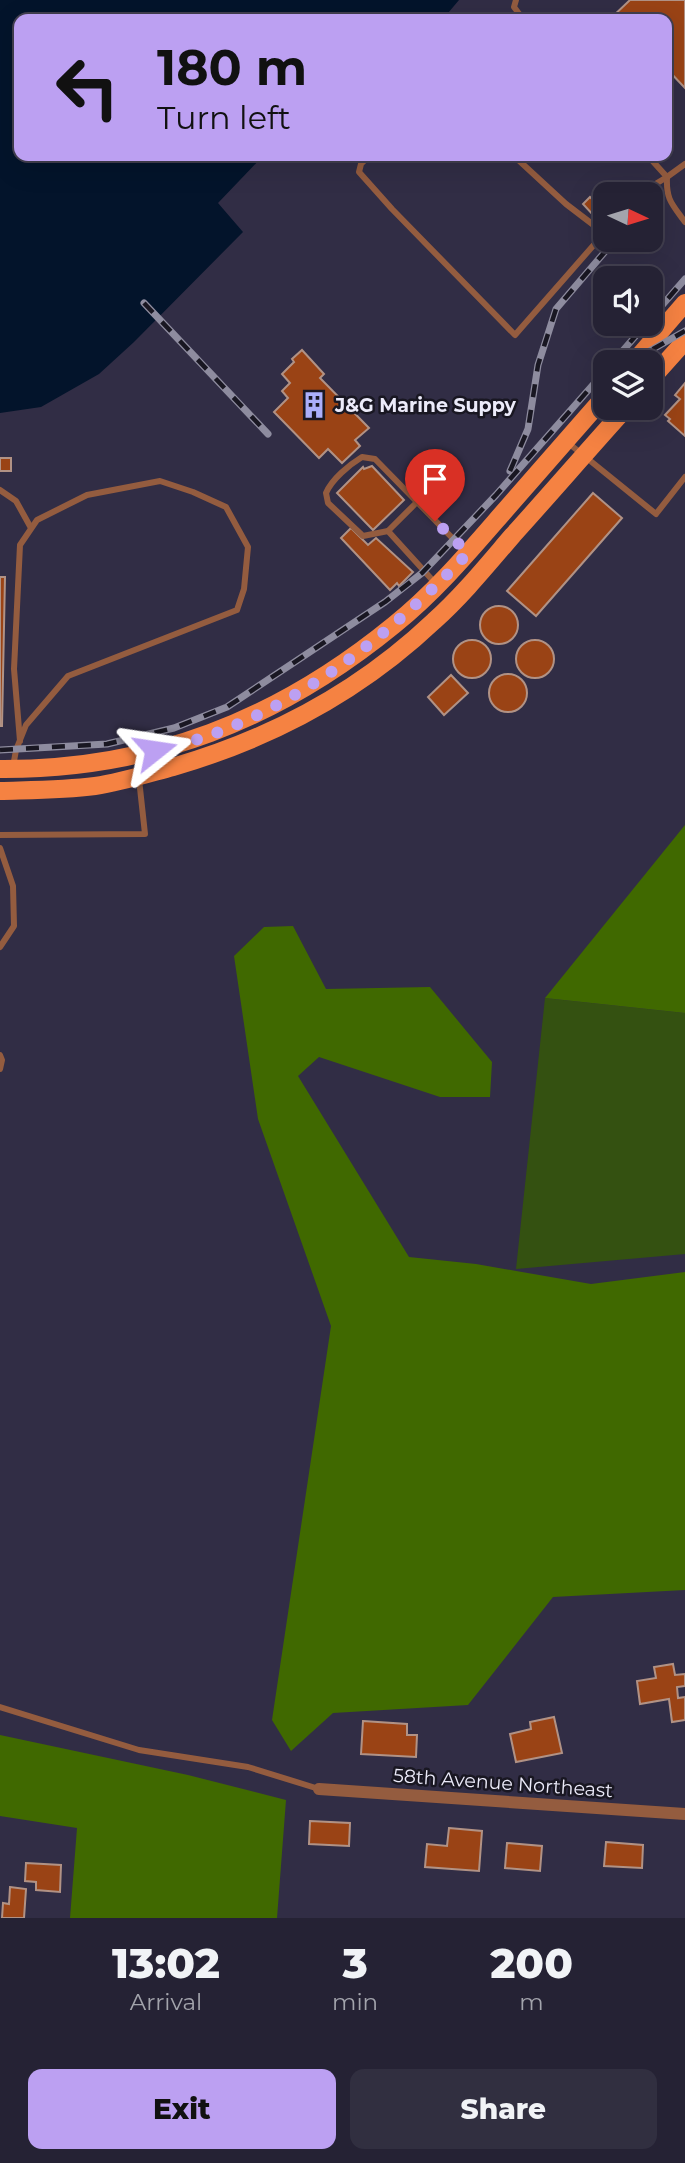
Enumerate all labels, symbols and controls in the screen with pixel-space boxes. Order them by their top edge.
text: 180 m [157,38,307,97]
icon: left [42,42,133,133]
text: Turn left [157,98,291,137]
north arrow [593,182,663,252]
map controls [593,182,663,420]
button: sound [593,266,663,336]
button: layers [593,350,663,420]
building icon: J&G Marine Suppy [299,390,329,420]
place label: J&G Marine Suppy [334,394,517,417]
pin [405,449,465,521]
icon: arrive [416,460,454,498]
position arrow [118,713,192,787]
street label: 58th Avenue Northeast [392,1764,614,1802]
text: 13:02 [112,1937,220,1989]
text: 3 [342,1937,368,1989]
text: 200 [490,1937,573,1989]
text: Arrival [130,1988,202,2016]
text: min [332,1988,378,2016]
text: m [519,1988,544,2016]
button: Exit [28,2069,336,2149]
button: Share [350,2069,657,2149]

